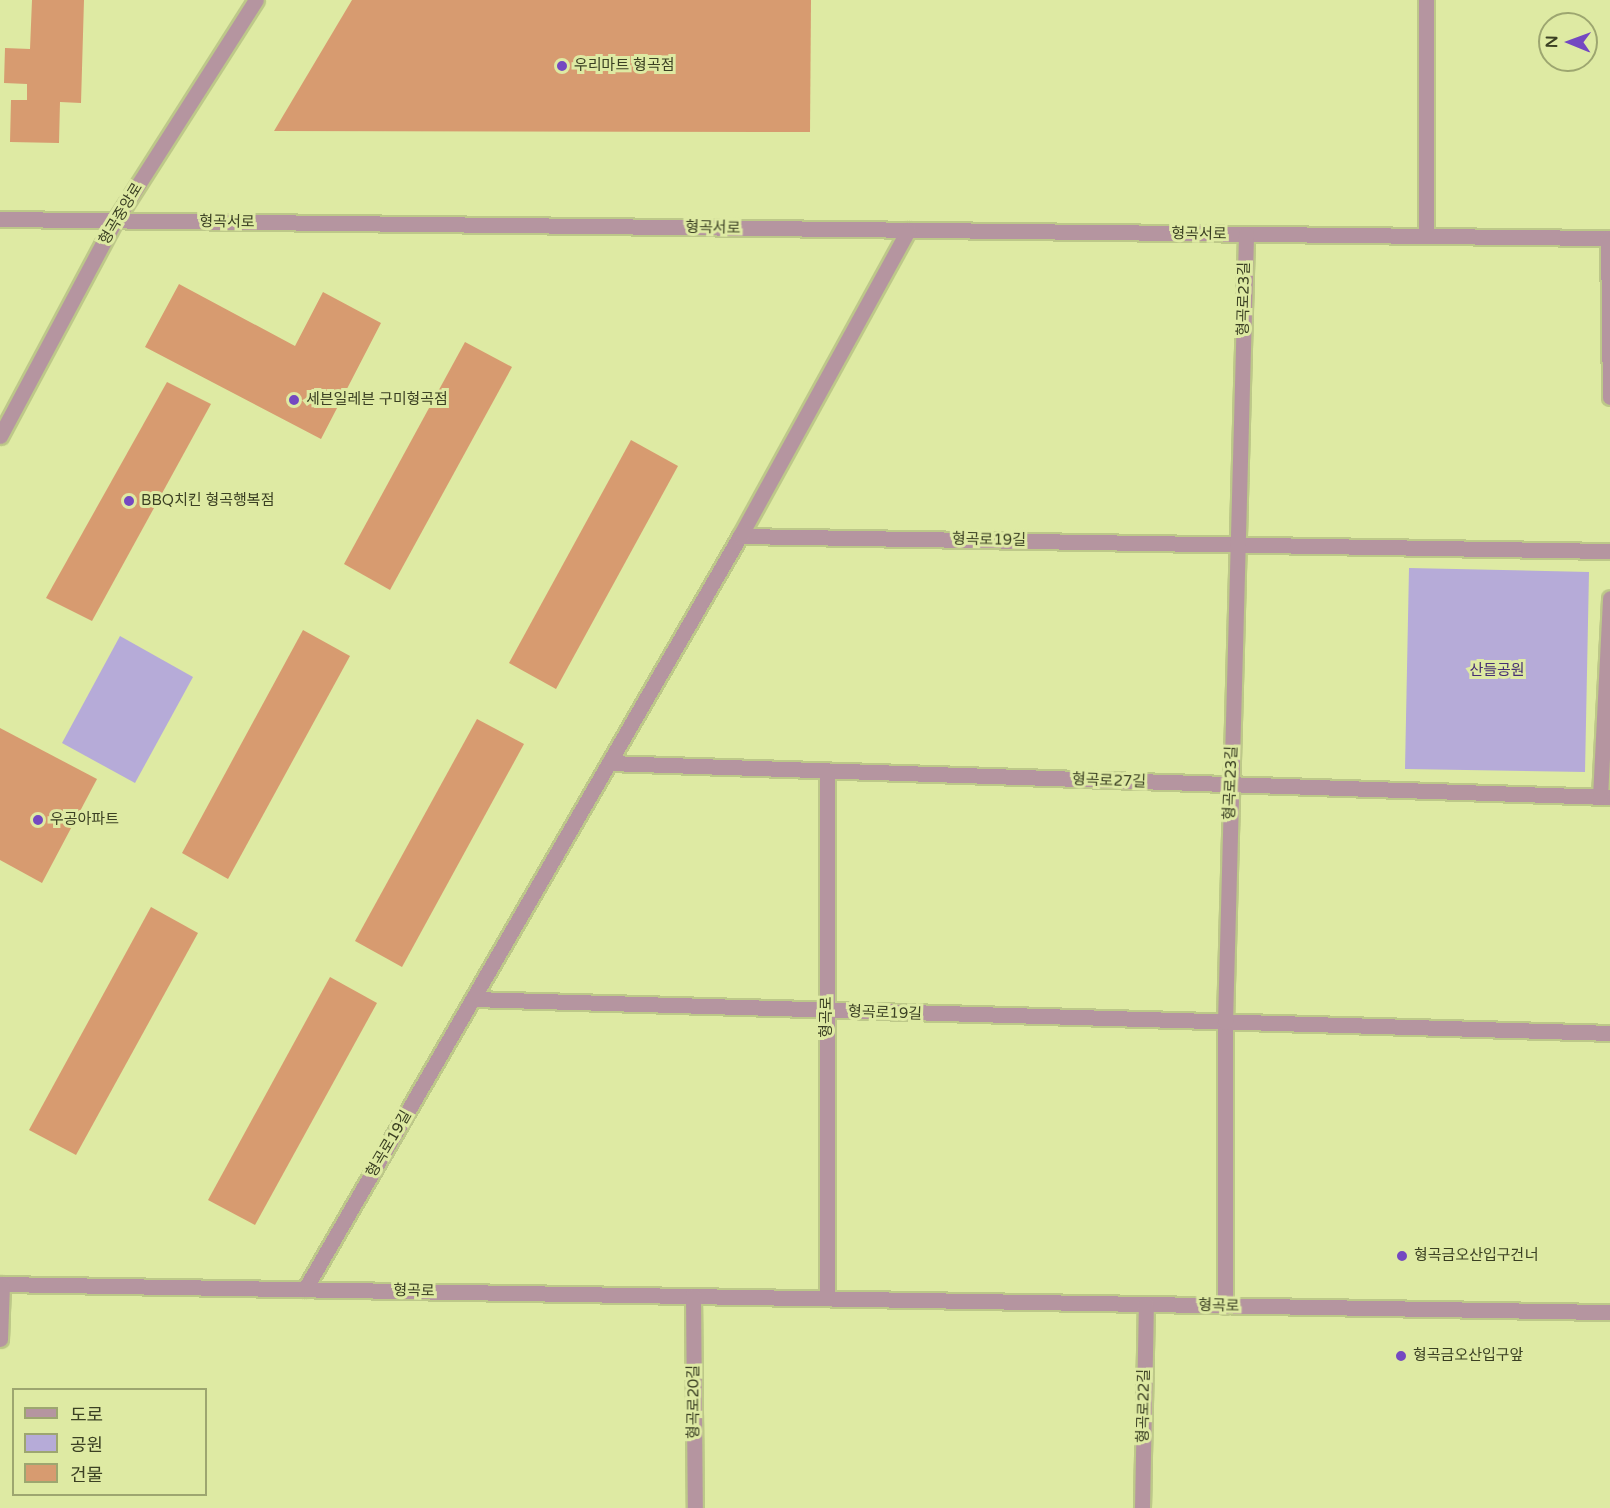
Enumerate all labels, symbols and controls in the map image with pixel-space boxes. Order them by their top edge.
north arrow [1538,12,1598,72]
text: N [1542,35,1562,48]
place label: 우리마트 형곡점 [574,57,674,75]
marker: 우리마트 형곡점 [555,59,569,73]
street label: 형곡중앙로 [96,180,146,248]
street label: 형곡서로 [199,213,255,231]
street label: 형곡서로 [685,219,741,237]
street label: 형곡서로 [1171,225,1227,243]
street label: 형곡로23길 [1234,262,1254,336]
place label: 세븐일레븐 구미형곡점 [306,391,448,409]
marker: 세븐일레븐 구미형곡점 [287,393,301,407]
place label: BBQ치킨 형곡행복점 [141,492,274,510]
marker: BBQ치킨 형곡행복점 [122,494,136,508]
street label: 형곡로19길 [952,530,1026,550]
park label: 산들공원 [1469,662,1525,680]
street label: 형곡로23길 [1221,746,1241,820]
street label: 형곡로27길 [1072,771,1146,791]
place label: 우공아파트 [50,811,119,829]
marker: 우공아파트 [31,813,45,827]
street label: 형곡로 [818,996,836,1038]
street label: 형곡로19길 [848,1003,922,1023]
street label: 형곡로19길 [363,1107,415,1181]
place label: 형곡금오산입구건너 [1414,1247,1538,1265]
marker: 형곡금오산입구건너 [1395,1249,1409,1263]
street label: 형곡로 [393,1282,435,1300]
street label: 형곡로 [1198,1297,1240,1315]
place label: 형곡금오산입구앞 [1413,1347,1523,1365]
marker: 형곡금오산입구앞 [1394,1349,1408,1363]
street label: 형곡로20길 [685,1365,703,1439]
street label: 형곡로22길 [1134,1369,1154,1443]
legend [12,1388,207,1496]
text: 도로 [70,1404,103,1426]
text: 공원 [70,1434,103,1456]
text: 건물 [70,1464,103,1486]

